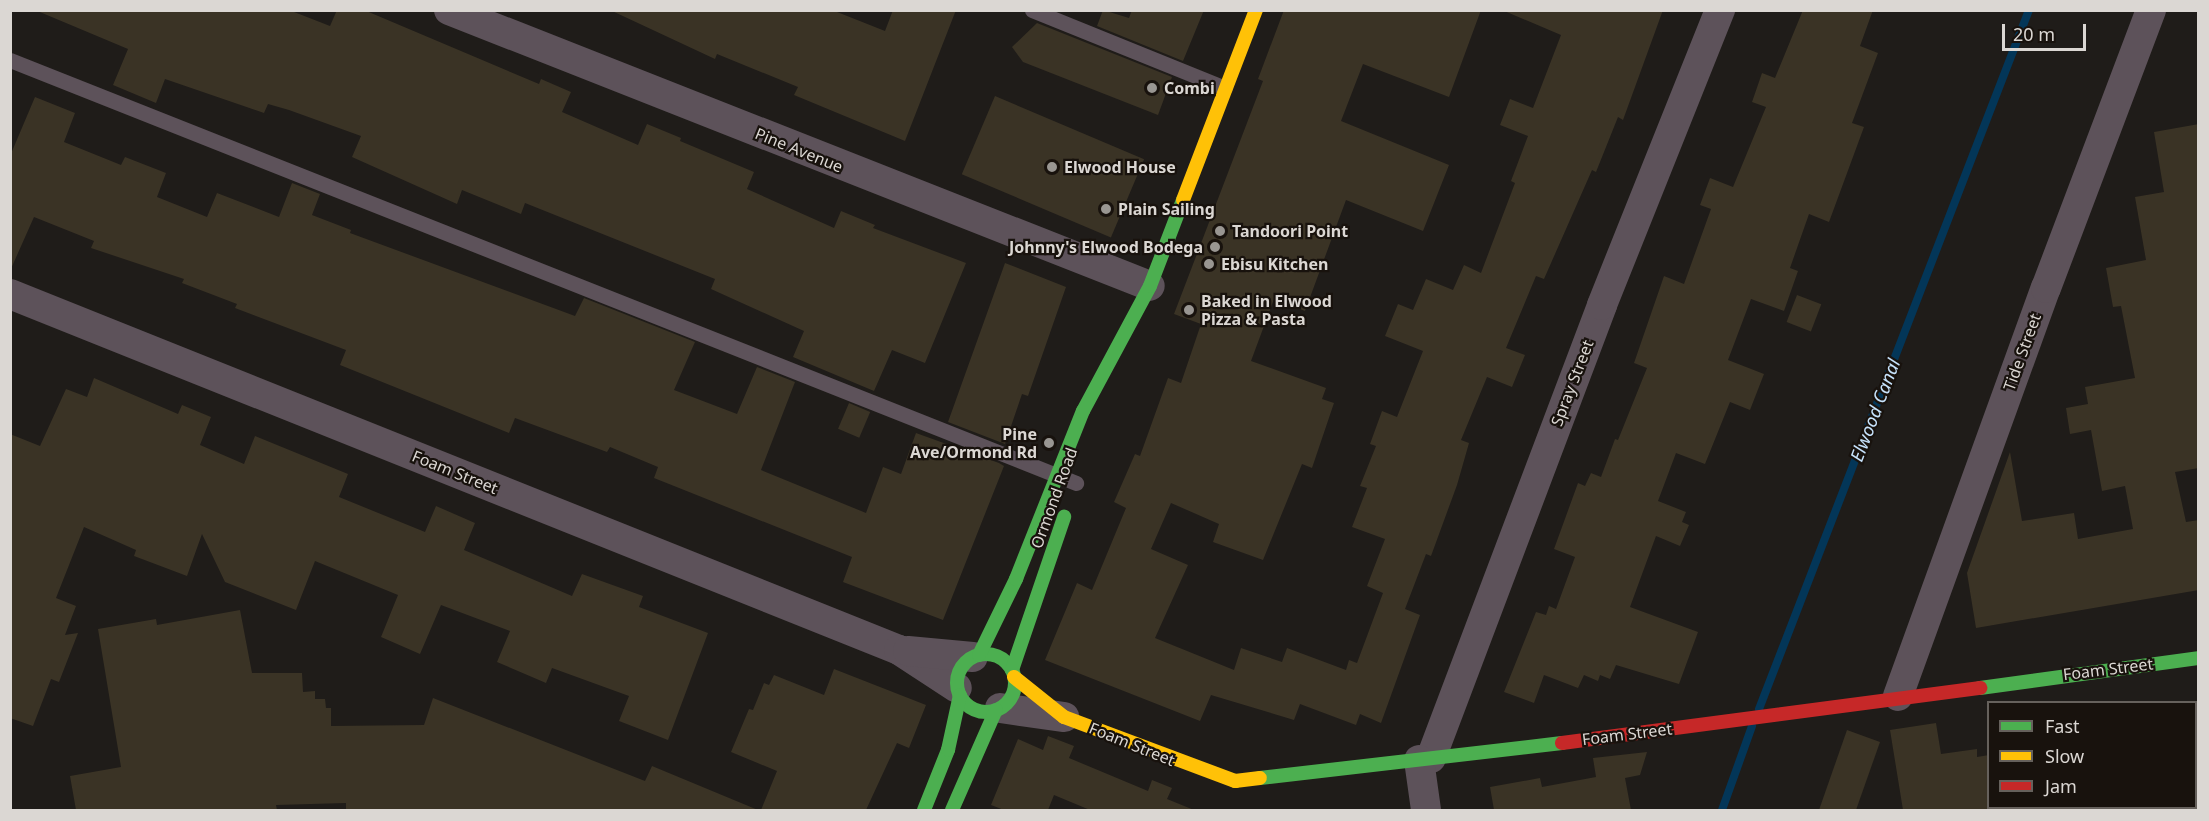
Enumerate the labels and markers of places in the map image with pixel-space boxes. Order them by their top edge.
place label: Combi [1164,78,1215,98]
marker: Combi [1145,81,1159,95]
place label: Elwood House [1064,157,1176,177]
marker: Elwood House [1045,160,1059,174]
place label: Plain Sailing [1118,199,1215,219]
marker: Plain Sailing [1099,202,1113,216]
place label: Tandoori Point [1232,221,1348,241]
marker: Tandoori Point [1213,224,1227,238]
place label: Johnny's Elwood Bodega [1009,237,1203,257]
marker: Johnny's Elwood Bodega [1208,240,1222,254]
place label: Ebisu Kitchen [1221,254,1328,274]
marker: Ebisu Kitchen [1202,257,1216,271]
place label: Baked in Elwood Pizza & Pasta [1201,291,1332,329]
marker: Baked in Elwood Pizza & Pasta [1182,303,1196,317]
place label: Pine Ave/Ormond Rd [910,424,1037,462]
marker: Pine Ave/Ormond Rd [1042,436,1056,450]

